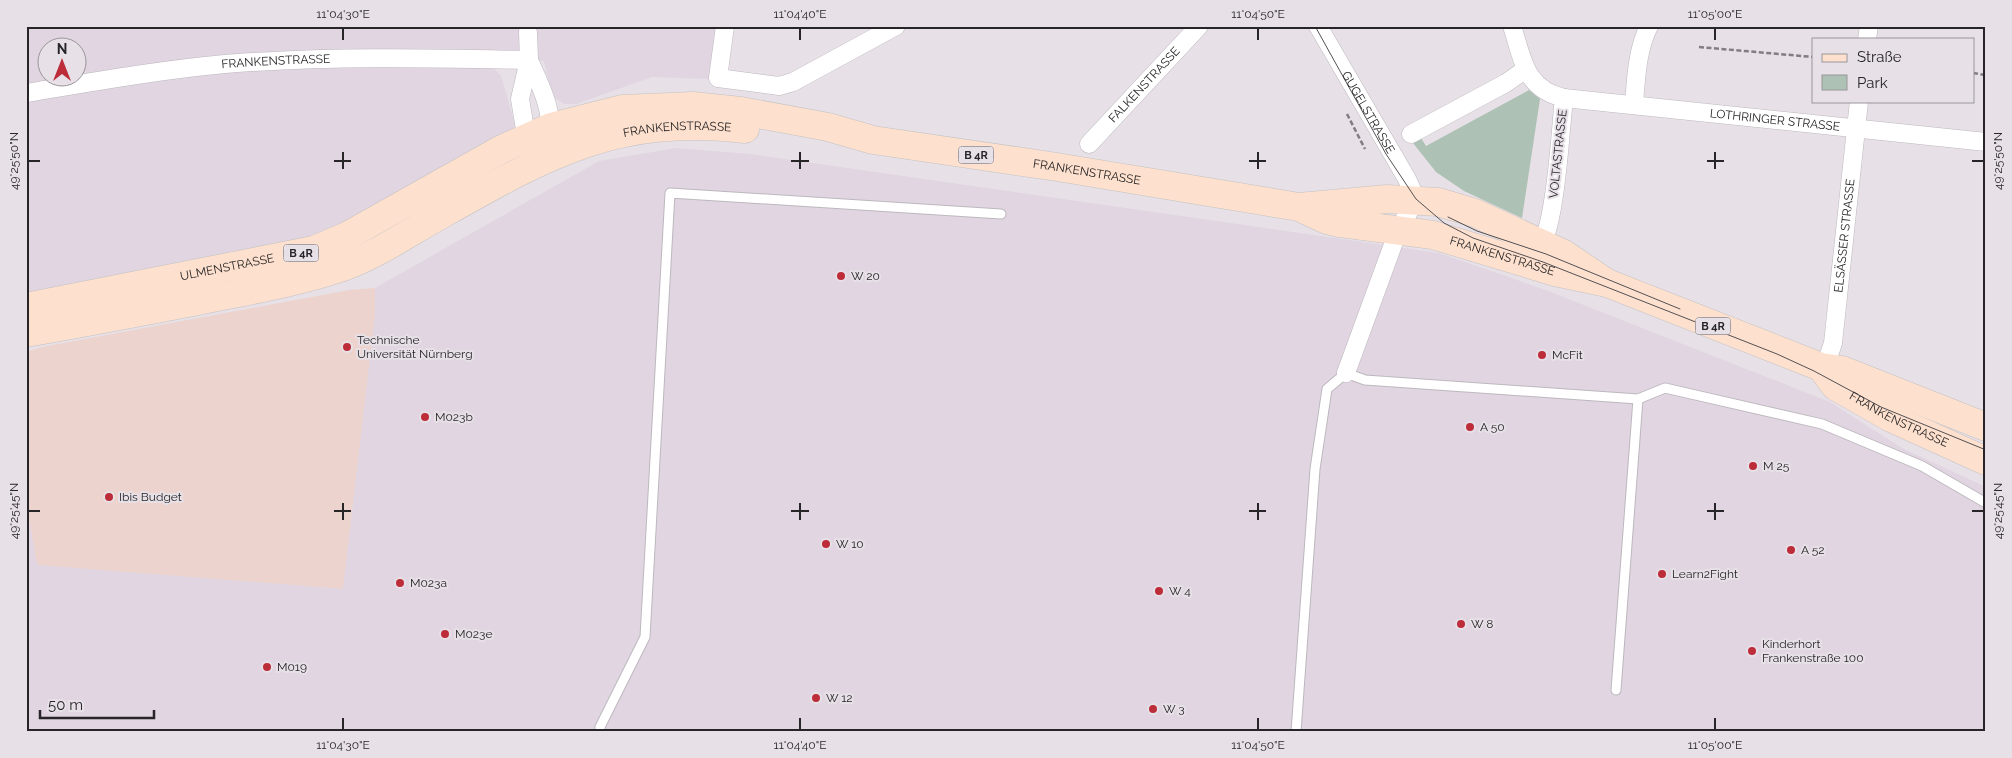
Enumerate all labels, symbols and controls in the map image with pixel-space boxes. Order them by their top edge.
text: 11°04'30"E [316,7,370,21]
text: 11°04'40"E [774,7,826,21]
text: 11°04'50"E [1231,7,1285,21]
text: 11°05'00"E [1688,7,1742,21]
north arrow [38,38,88,88]
legend [1812,38,1974,102]
text: N [57,41,67,57]
street label: FALKENSTRASSE [1106,44,1183,125]
text: Straße [1857,48,1902,66]
street label: FRANKENSTRASSE [221,52,330,71]
street label: GUGELSTRASSE [1339,69,1398,156]
text: Park [1857,74,1888,92]
street label: LOTHRINGER STRASSE [1709,106,1841,134]
street label: VOLTASTRASSE [1546,109,1570,199]
street label: FRANKENSTRASSE [622,119,732,140]
text: 49°25'50"N [7,132,21,190]
text: 49°25'50"N [1991,132,2005,190]
road number: B 4R [958,146,994,164]
street label: FRANKENSTRASSE [1032,157,1142,188]
street label: ELSÄSSER STRASSE [1831,178,1858,293]
street label: FRANKENSTRASSE [1448,234,1557,279]
road number: B 4R [284,244,318,262]
street label: ULMENSTRASSE [179,251,275,283]
place label: W 20 [851,269,880,283]
marker: W 20 [835,270,847,282]
road number: B 4R [1696,318,1730,334]
place label: Technische Universität Nürnberg [357,333,473,361]
marker: Technische Universität Nürnberg [341,341,353,353]
place label: McFit [1552,348,1583,362]
marker: McFit [1536,349,1548,361]
street label: FRANKENSTRASSE [1847,389,1951,450]
place label: M023b [435,410,473,424]
marker: M023b [419,411,431,423]
place label: A 50 [1480,420,1505,434]
marker: A 50 [1464,421,1476,433]
place label: M 25 [1763,459,1790,473]
marker: M 25 [1747,460,1759,472]
text: 49°25'45"N [7,483,21,539]
text: 49°25'45"N [1991,483,2005,539]
place label: Ibis Budget [119,490,182,504]
marker: Ibis Budget [103,491,115,503]
place label: W 10 [836,537,864,551]
marker: W 10 [820,538,832,550]
place label: A 52 [1801,543,1825,557]
marker: A 52 [1785,544,1797,556]
place label: Learn2Fight [1672,567,1738,581]
marker: Learn2Fight [1656,568,1668,580]
place label: M023a [410,576,447,590]
marker: M023a [394,577,406,589]
place label: W 4 [1169,584,1191,598]
marker: W 4 [1153,585,1165,597]
place label: W 8 [1471,617,1493,631]
marker: W 8 [1455,618,1467,630]
place label: M023e [455,627,493,641]
marker: M023e [439,628,451,640]
place label: Kinderhort Frankenstraße 100 [1762,637,1864,665]
marker: Kinderhort Frankenstraße 100 [1746,645,1758,657]
place label: M019 [277,660,307,674]
marker: M019 [261,661,273,673]
scale bar [40,688,154,720]
place label: W 12 [826,691,853,705]
marker: W 12 [810,692,822,704]
text: 50 m [48,696,83,714]
place label: W 3 [1163,702,1185,716]
marker: W 3 [1147,703,1159,715]
text: 11°04'30"E [316,738,370,752]
text: 11°04'40"E [774,738,826,752]
text: 11°04'50"E [1231,738,1285,752]
text: 11°05'00"E [1688,738,1742,752]

